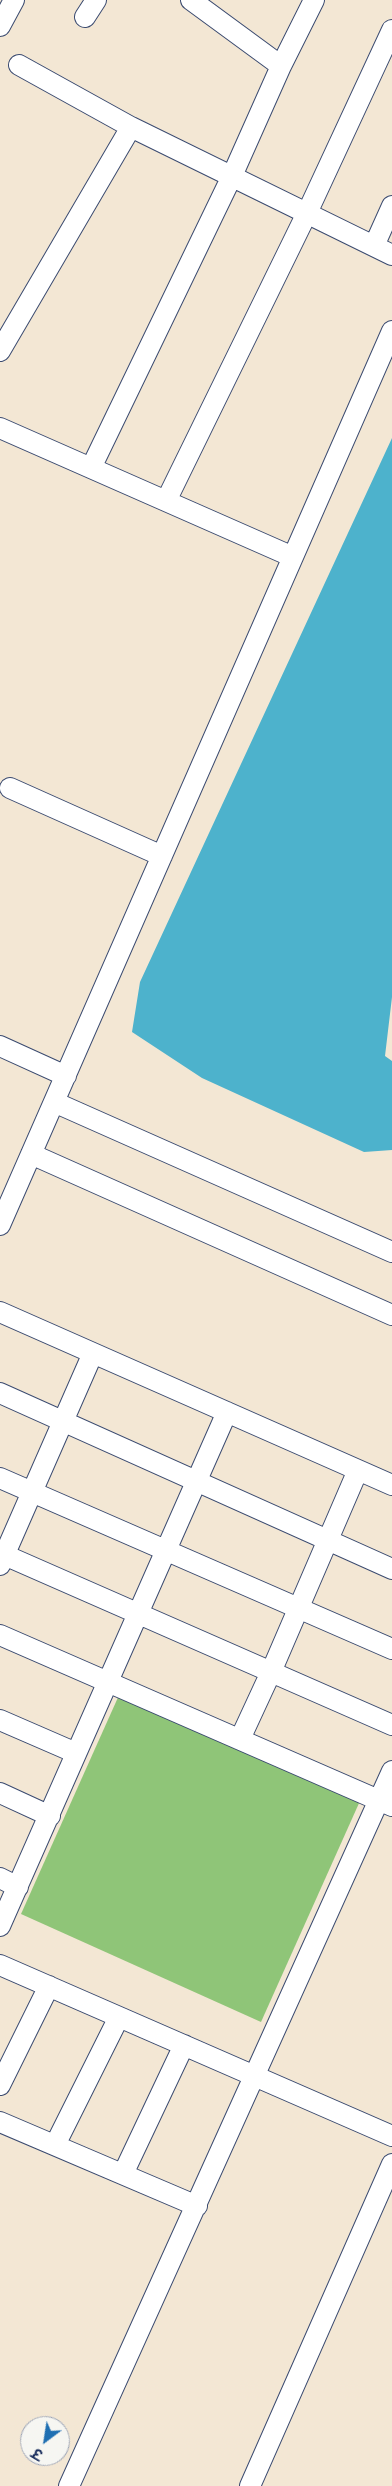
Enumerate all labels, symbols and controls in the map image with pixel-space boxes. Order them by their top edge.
north arrow [20,2416,70,2466]
text: उ [29,2444,46,2463]

